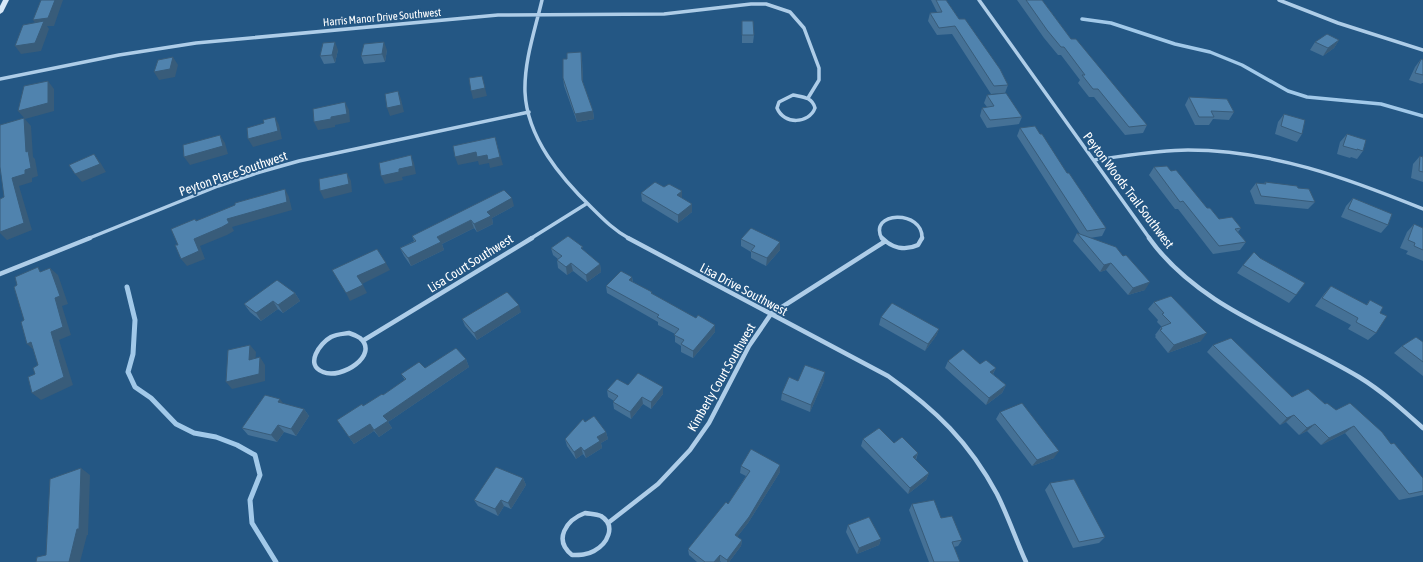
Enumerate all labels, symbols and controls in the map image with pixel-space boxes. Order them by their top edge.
street label: Harris Manor Drive Southwest [322,6,442,28]
street label: Peyton Woods Trail Southwest [1080,129,1177,252]
street label: Peyton Place Southwest [177,148,289,199]
street label: Lisa Court Southwest [425,231,516,296]
street label: Lisa Drive Southwest [697,260,790,319]
street label: Kimberly Court Southwest [684,320,759,434]

